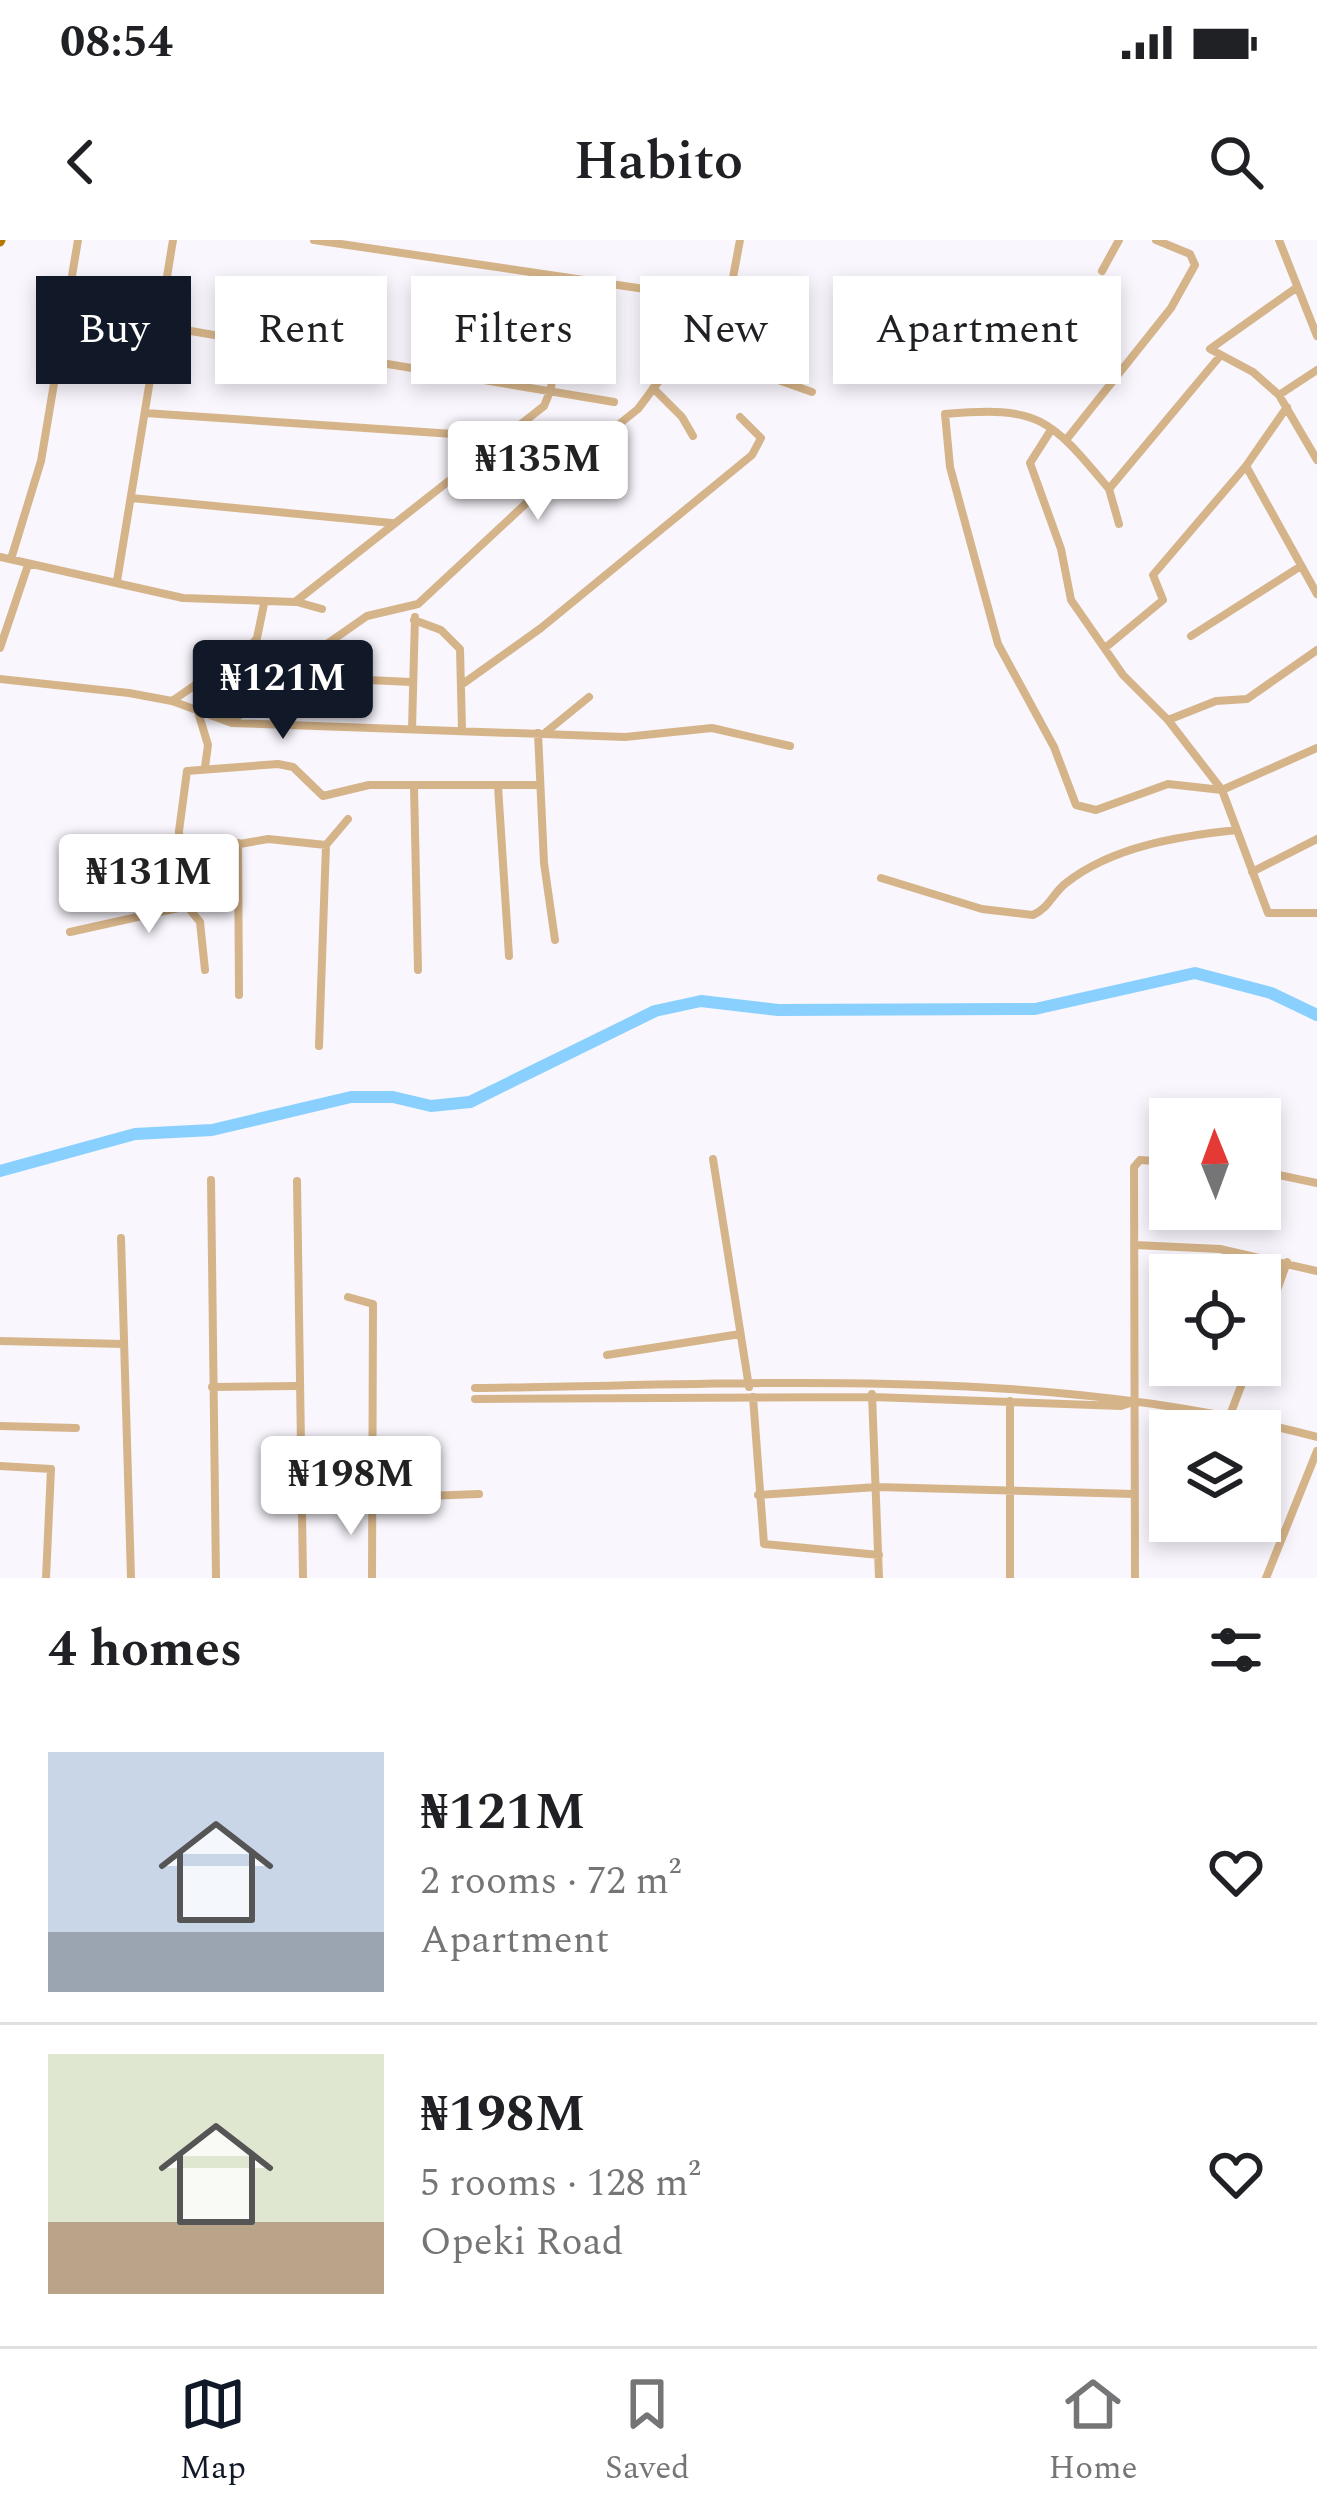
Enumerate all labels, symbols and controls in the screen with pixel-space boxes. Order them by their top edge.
text: 08:54 [60,8,173,77]
text: Habito [574,121,743,203]
icon: back [48,129,114,195]
icon: search [1203,129,1269,195]
chip: Buy [36,276,191,384]
chip: Rent [215,276,387,384]
chip: Filters [411,276,616,384]
chip: New [640,276,809,384]
chip: Apartment [833,276,1121,384]
pin: ₦135M [454,421,622,523]
text: ₦135M [475,430,601,489]
pin: ₦121M [199,640,367,742]
text: ₦121M [220,649,346,708]
pin: ₦131M [65,834,233,936]
text: ₦131M [86,843,212,902]
north arrow [1149,1098,1281,1230]
map controls [1149,1098,1281,1542]
button: locate [1149,1254,1281,1386]
button: layers [1149,1410,1281,1542]
pin: ₦198M [267,1436,435,1538]
text: ₦198M [288,1445,414,1504]
text: 4 homes [48,1611,242,1689]
icon: filters [1203,1617,1269,1683]
text: ₦121M [420,1774,585,1852]
icon: home [144,1800,288,1944]
icon: heart [1203,1839,1269,1905]
text: 2 rooms · 72 m² [420,1852,681,1911]
text: Apartment [420,1911,609,1970]
text: ₦198M [420,2076,585,2154]
icon: home [144,2102,288,2246]
icon: heart [1203,2141,1269,2207]
text: 5 rooms · 128 m² [420,2154,701,2213]
text: Opeki Road [420,2213,624,2272]
tab: Map [180,2371,246,2493]
tab: Saved [605,2371,690,2493]
tab: Home [1049,2371,1138,2493]

